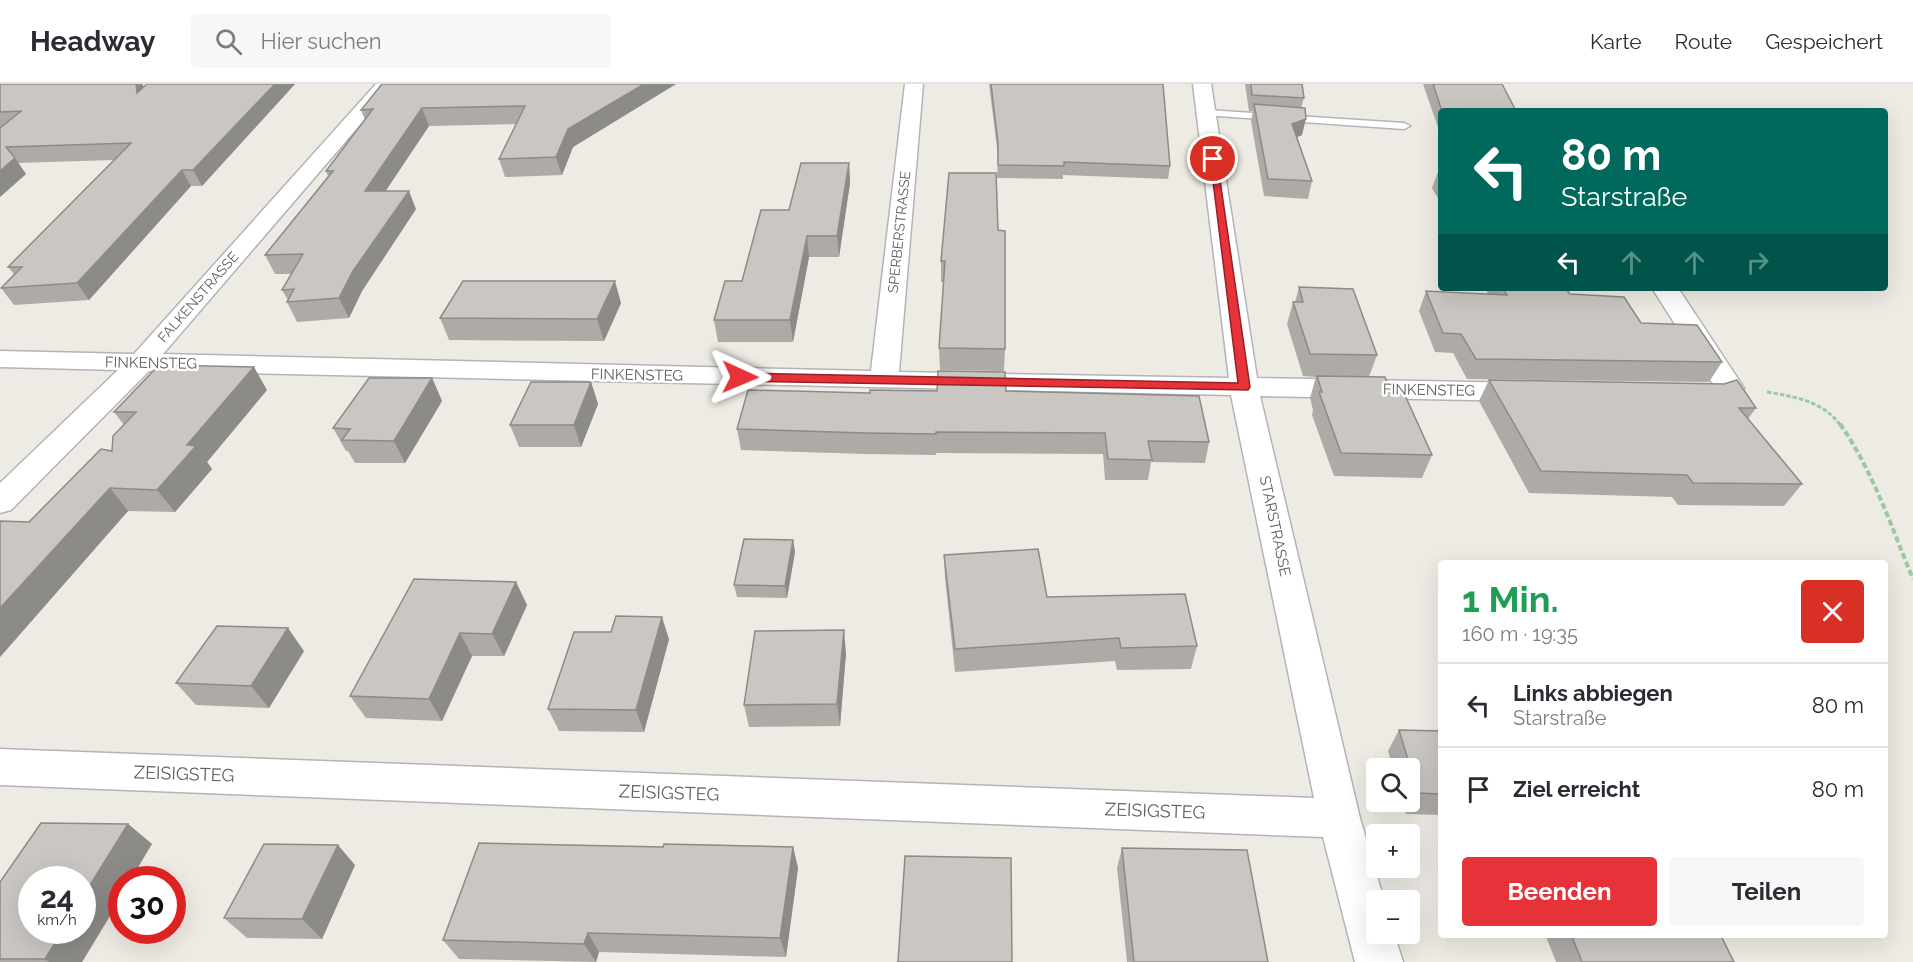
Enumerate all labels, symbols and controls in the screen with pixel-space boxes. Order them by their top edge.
search box [191,14,611,68]
text: Headway [30,25,155,58]
icon: search [212,25,245,58]
text: Hier suchen [260,28,382,54]
text: Karte [1590,29,1642,54]
text: Route [1675,29,1732,54]
text: Gespeichert [1765,29,1883,54]
text: 80 m [1561,131,1661,180]
icon: left [1462,132,1540,210]
pin [1187,133,1238,184]
icon: arrive [1196,142,1229,175]
street label: SPERBERSTRASSE [885,170,913,294]
text: Starstraße [1561,181,1687,212]
icon: left [1552,246,1585,279]
icon: ahead [1615,246,1648,279]
icon: ahead [1678,246,1711,279]
icon: right [1741,246,1774,279]
street label: FALKENSTRASSE [154,249,242,345]
position arrow [708,345,772,409]
street label: FINKENSTEG [105,353,197,373]
street label: FINKENSTEG [591,365,683,385]
street label: FINKENSTEG [1383,380,1475,400]
street label: STARSTRASSE [1256,474,1294,578]
text: 1 Min. [1462,578,1559,620]
button: close [1801,580,1864,643]
text: 160 m · 19:35 [1462,622,1578,646]
text: Links abbiegen [1513,680,1673,706]
icon: left [1462,689,1495,722]
text: 80 m [1812,692,1864,718]
text: Starstraße [1513,706,1607,730]
map controls [1366,758,1420,944]
button: search [1366,758,1420,812]
street label: ZEISIGSTEG [133,761,235,786]
icon: arrive [1462,773,1495,806]
text: Ziel erreicht [1513,776,1640,802]
text: 80 m [1812,776,1864,802]
street label: ZEISIGSTEG [618,780,720,805]
street label: ZEISIGSTEG [1104,798,1206,823]
button: + [1366,824,1420,878]
button: Beenden [1462,857,1657,926]
button: Teilen [1669,857,1864,926]
speed limit sign: 30 [108,866,186,944]
text: 24 [40,880,74,915]
button: − [1366,890,1420,944]
text: km/h [37,911,77,929]

